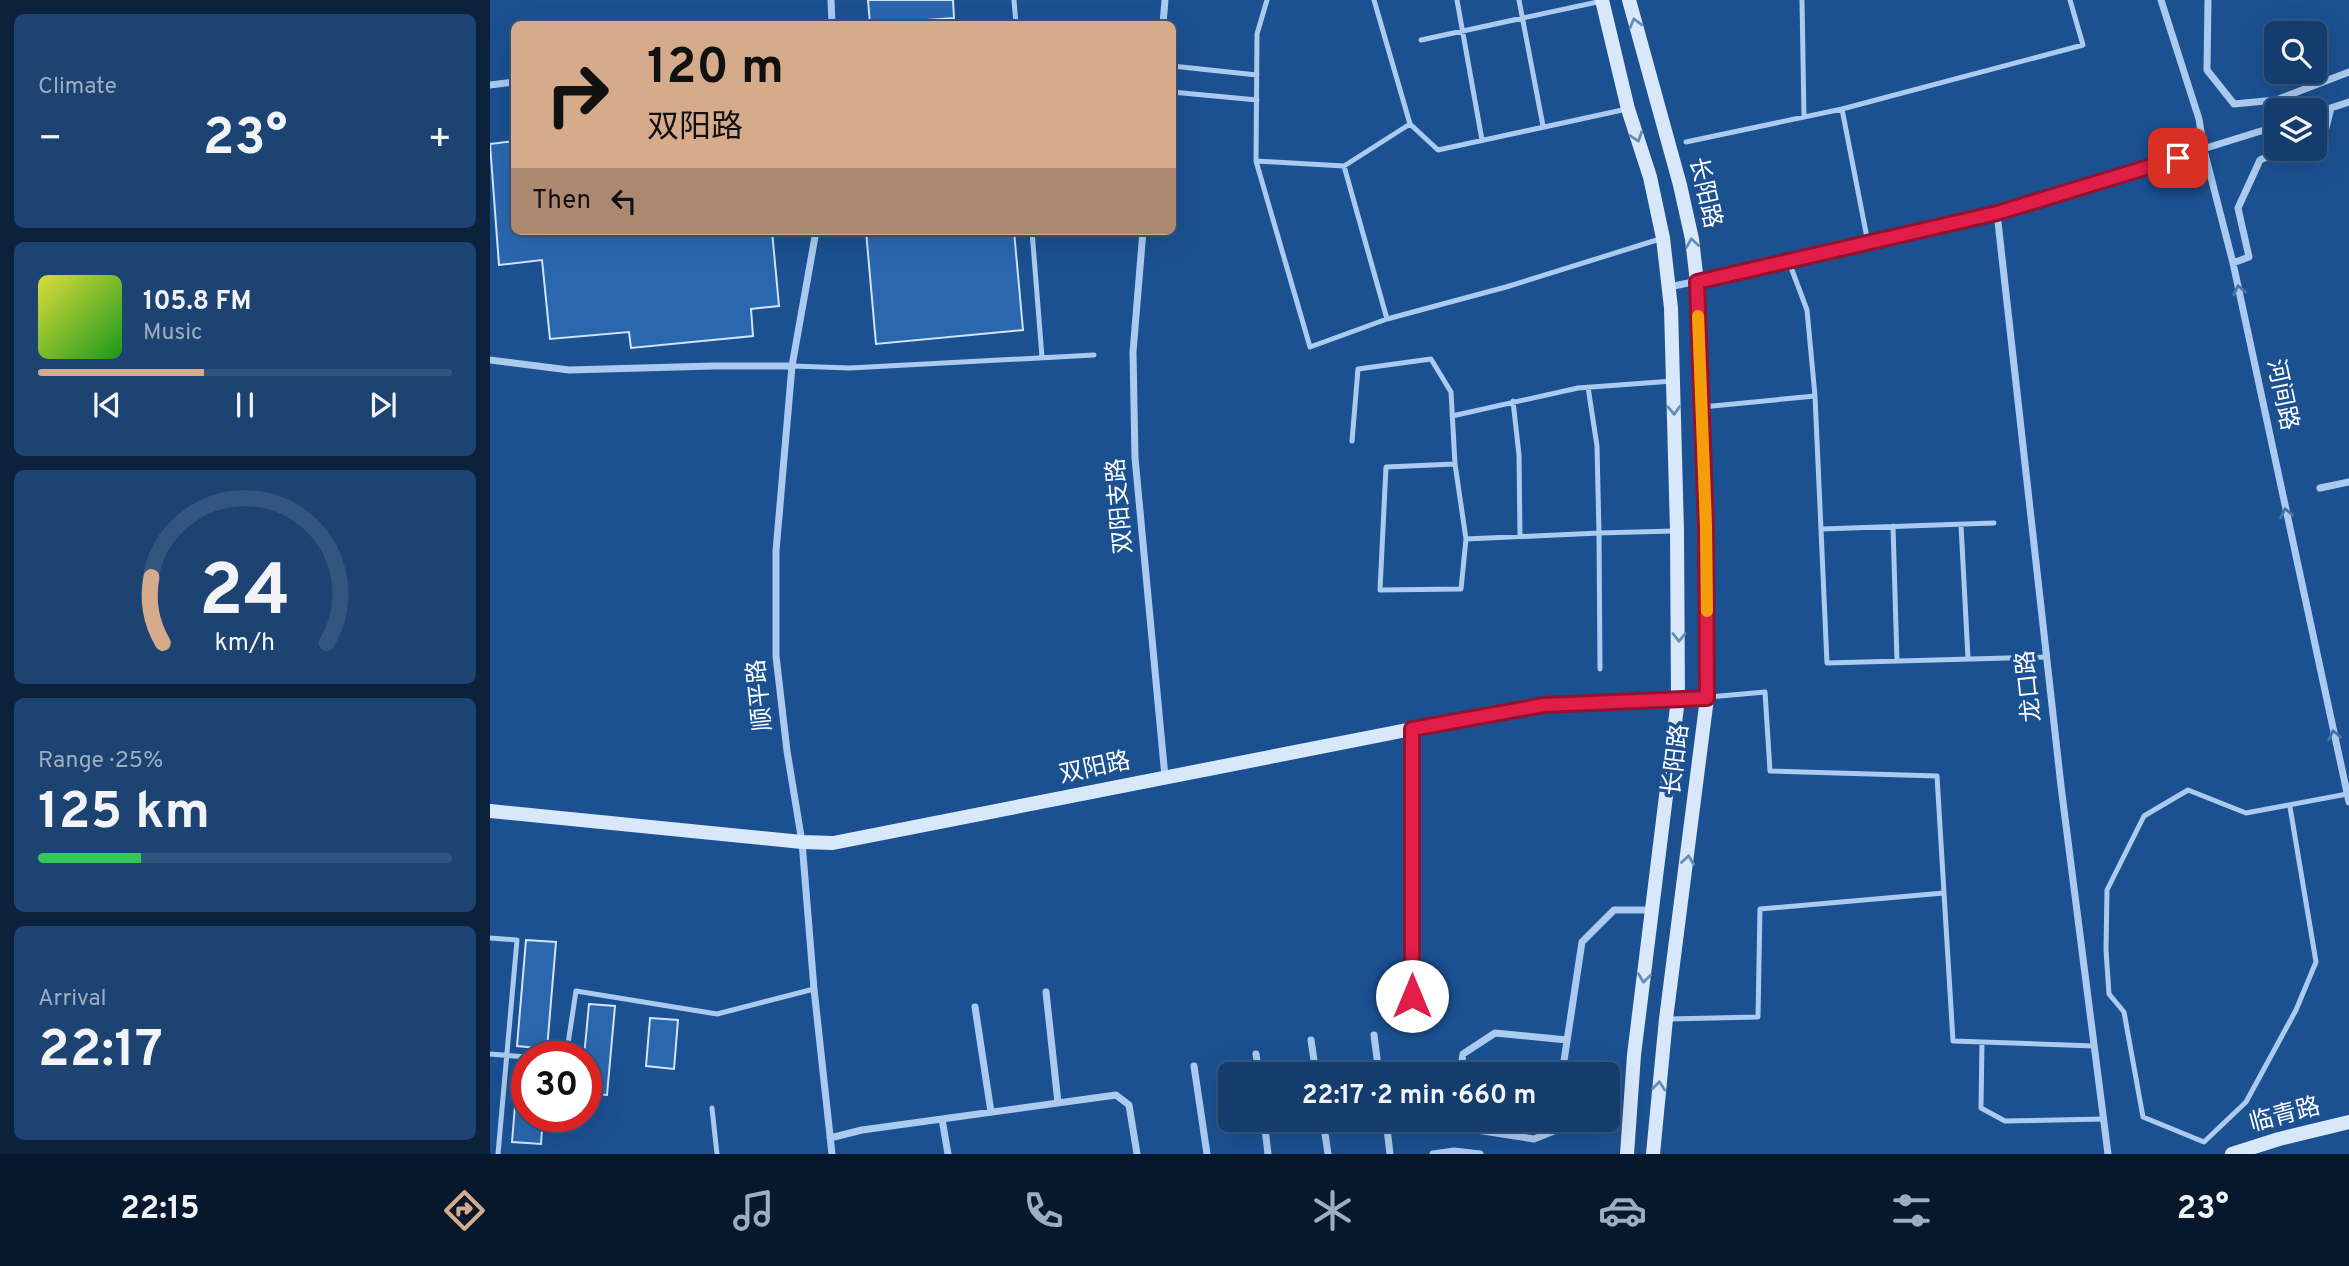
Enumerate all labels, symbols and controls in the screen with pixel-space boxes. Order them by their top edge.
one-way arrow [1629,17,1643,29]
map controls [2264,21,2327,161]
button: search [2264,21,2327,84]
text: 120 m [647,39,784,101]
icon: right [532,49,623,140]
text: Climate [38,73,117,102]
button: layers [2264,98,2327,161]
text: 23° [203,107,287,173]
text: 双阳路 [647,109,743,149]
text: − [38,116,63,165]
text: + [427,116,452,165]
pin [2148,128,2208,188]
one-way arrow [1629,130,1643,143]
icon: arrive [2159,139,2197,177]
street label: 长阳路 [1681,155,1727,231]
icon: left [605,182,643,220]
text: Then [532,185,591,218]
one-way arrow [1685,237,1700,249]
one-way arrow [2232,284,2247,296]
text: 105.8 FM [143,286,252,319]
text: Music [143,319,203,348]
street label: 河间路 [2259,357,2303,433]
icon: previous [88,386,126,424]
icon: pause [226,386,264,424]
icon: next [364,386,402,424]
one-way arrow [1666,404,1681,415]
street label: 双阳支路 [1102,457,1140,555]
one-way arrow [2280,507,2295,519]
text: 24 [199,549,291,641]
text: km/h [215,628,275,660]
one-way arrow [1671,632,1687,643]
street label: 龙口路 [2011,649,2049,723]
street label: 顺平路 [742,658,780,732]
street label: 长阳路 [1658,722,1696,798]
one-way arrow [2328,729,2343,741]
text: Range · 25% [38,747,163,776]
street label: 双阳路 [1057,747,1133,791]
text: 125 km [38,781,210,847]
one-way arrow [1680,855,1695,866]
position arrow [1375,959,1449,1033]
one-way arrow [1636,972,1651,984]
text: Arrival [38,985,107,1014]
text: 22:17 [38,1019,163,1085]
speed limit sign: 30 [511,1041,602,1132]
text: 22:17 · 2 min · 660 m [1302,1080,1536,1113]
one-way arrow [1651,1080,1666,1092]
street label: 临青路 [2246,1092,2324,1140]
icon: directions [440,1186,489,1235]
icon: music [729,1186,778,1235]
icon: phone [1019,1186,1068,1235]
icon: climate [1308,1186,1357,1235]
icon: car [1598,1186,1647,1235]
icon: filters [1887,1186,1936,1235]
text: 22:15 [120,1190,199,1230]
text: 23° [2177,1190,2229,1230]

